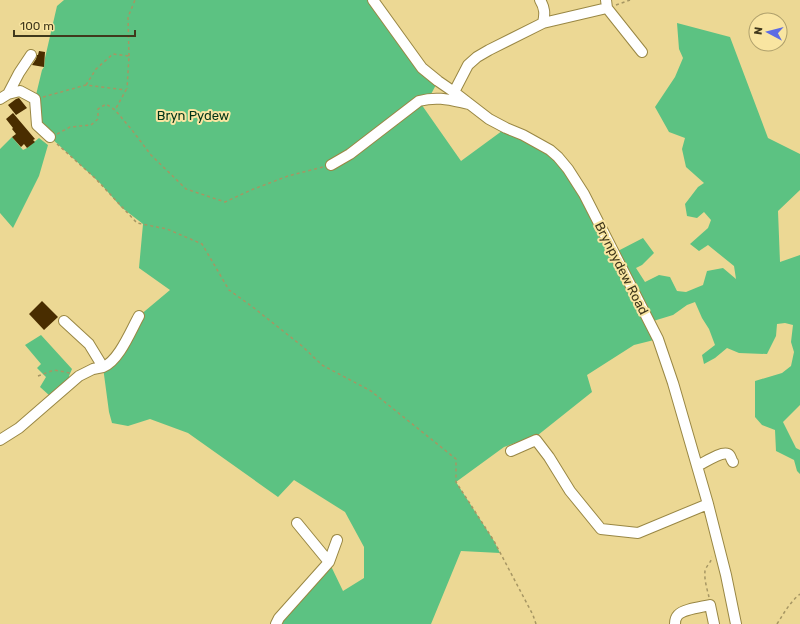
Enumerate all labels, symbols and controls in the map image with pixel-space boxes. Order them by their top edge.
scale bar [14,12,135,38]
north arrow [748,12,788,52]
text: 100 m [20,19,54,33]
text: N [752,26,766,36]
park label: Bryn Pydew [157,108,229,123]
street label: Brynpydew Road [592,219,651,317]

